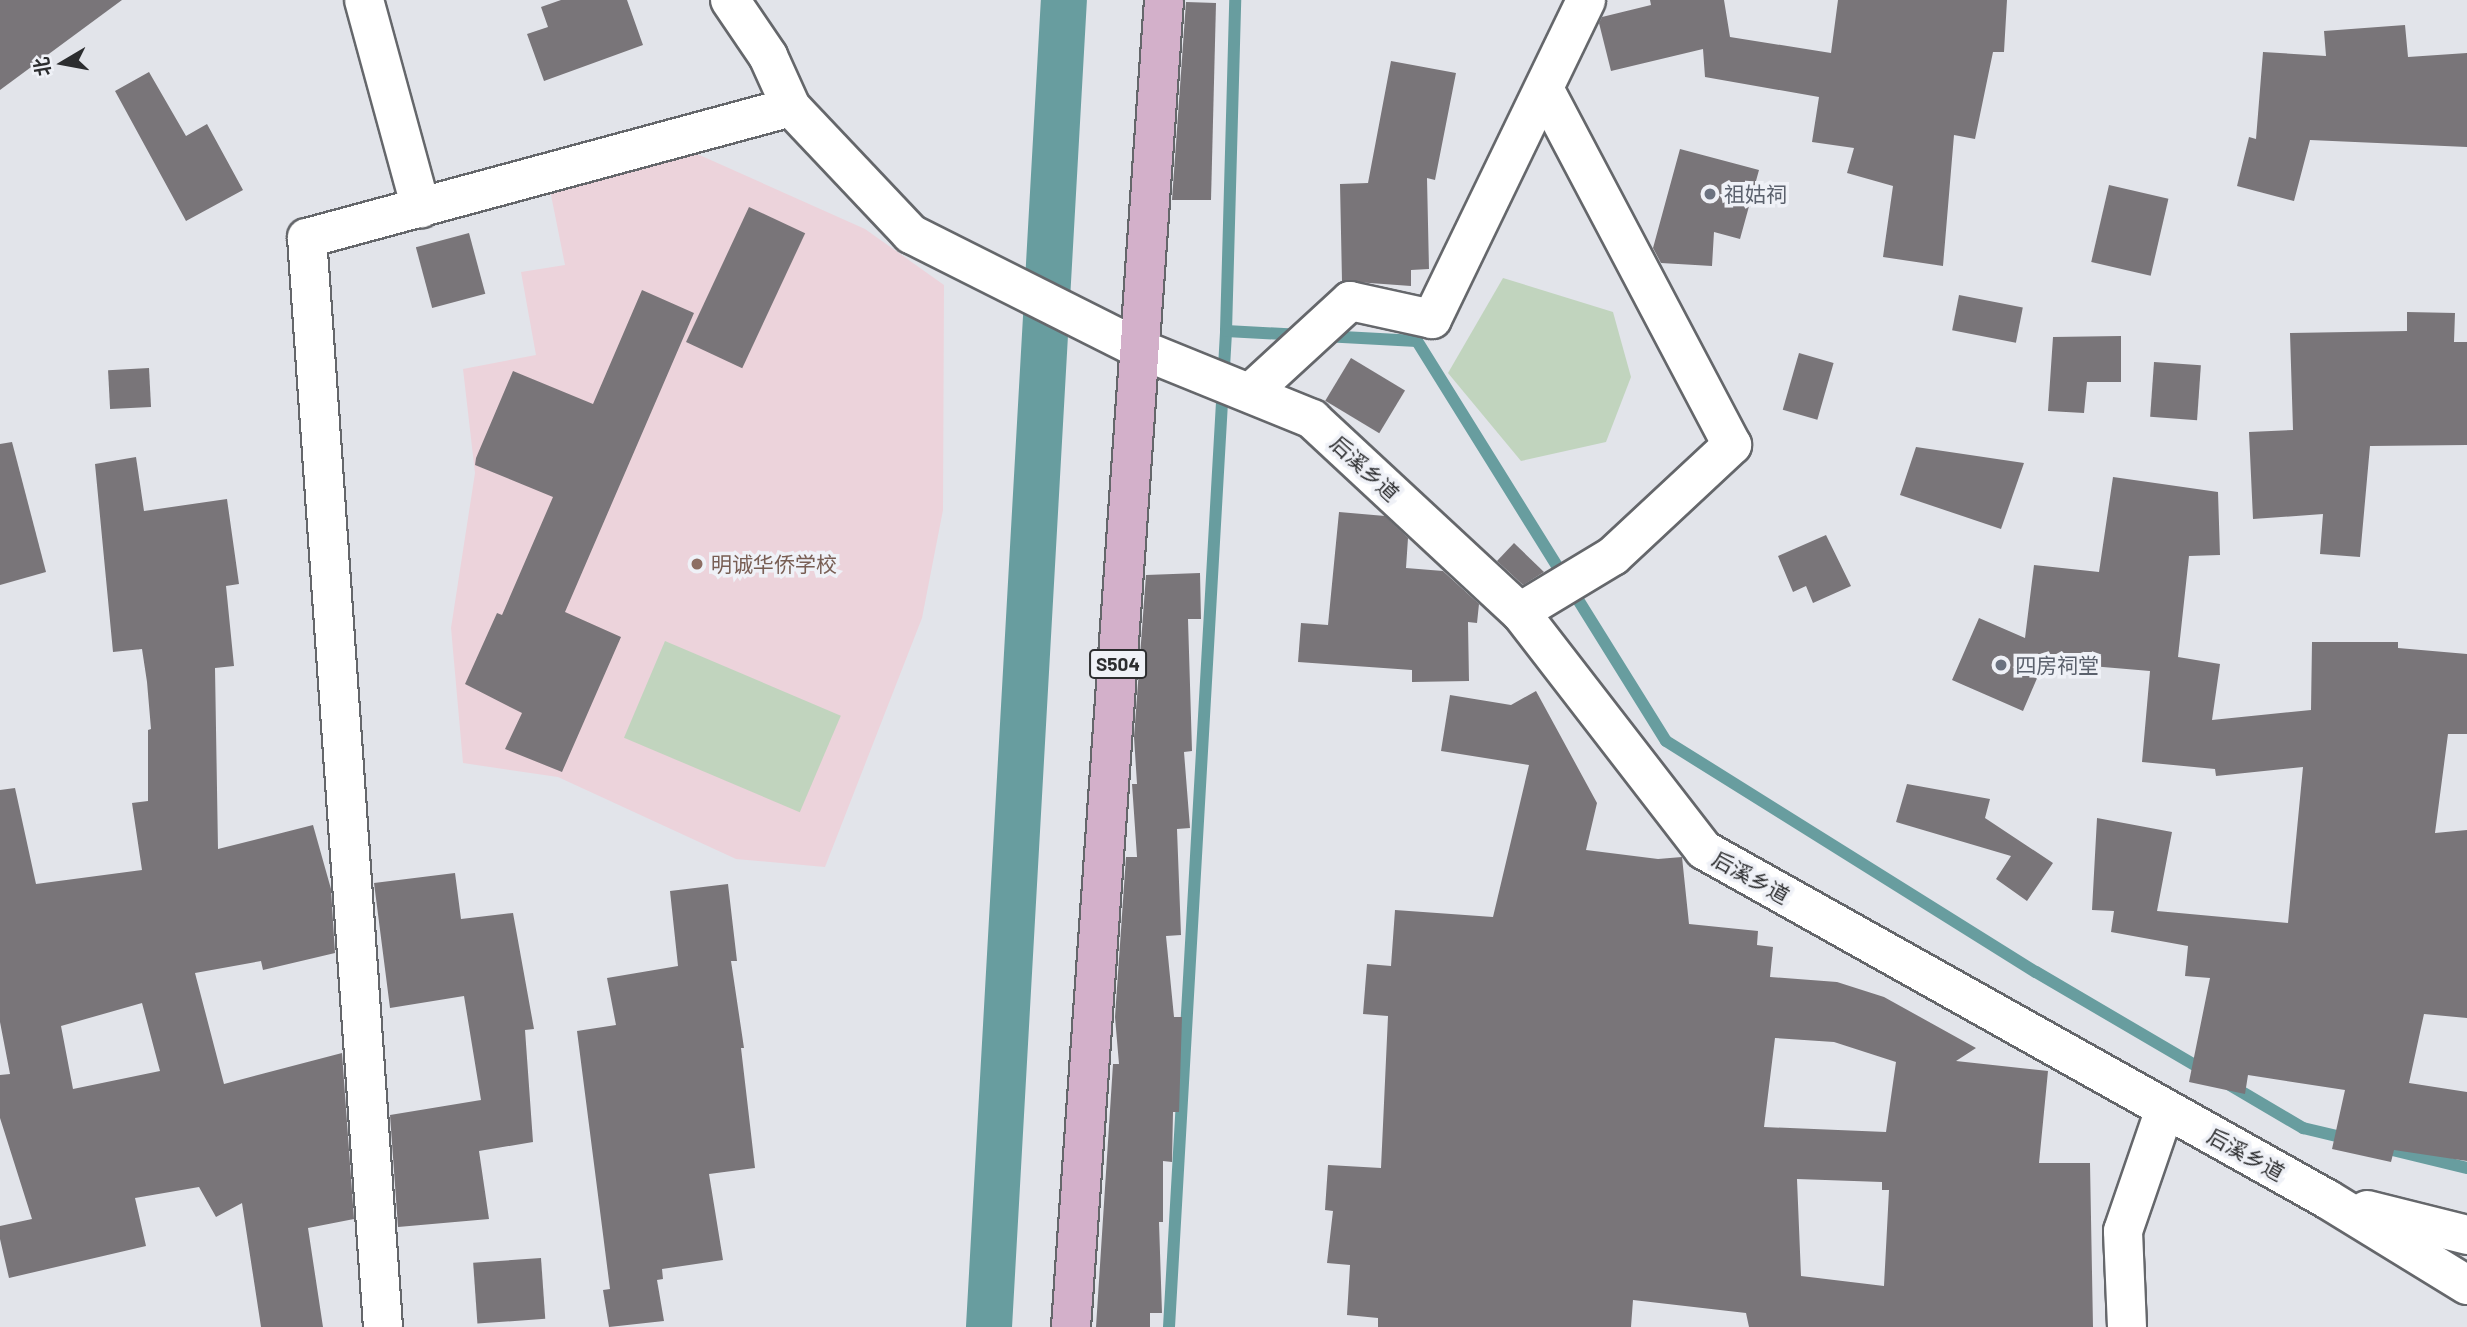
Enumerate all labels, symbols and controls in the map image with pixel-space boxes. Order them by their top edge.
north arrow [28,28,98,98]
text: 北 [29,55,55,78]
place label: 祖姑祠 [1724,181,1787,207]
marker: 祖姑祠 [1702,186,1718,202]
street label: 后溪乡道 [1326,430,1404,506]
place label: 明诚华侨学校 [711,551,837,577]
marker: 明诚华侨学校 [689,556,705,572]
road number: S504 [1088,649,1148,680]
place label: 四房祠堂 [2015,652,2099,678]
marker: 四房祠堂 [1993,657,2009,673]
street label: 后溪乡道 [1708,846,1794,908]
street label: 后溪乡道 [2203,1123,2289,1185]

